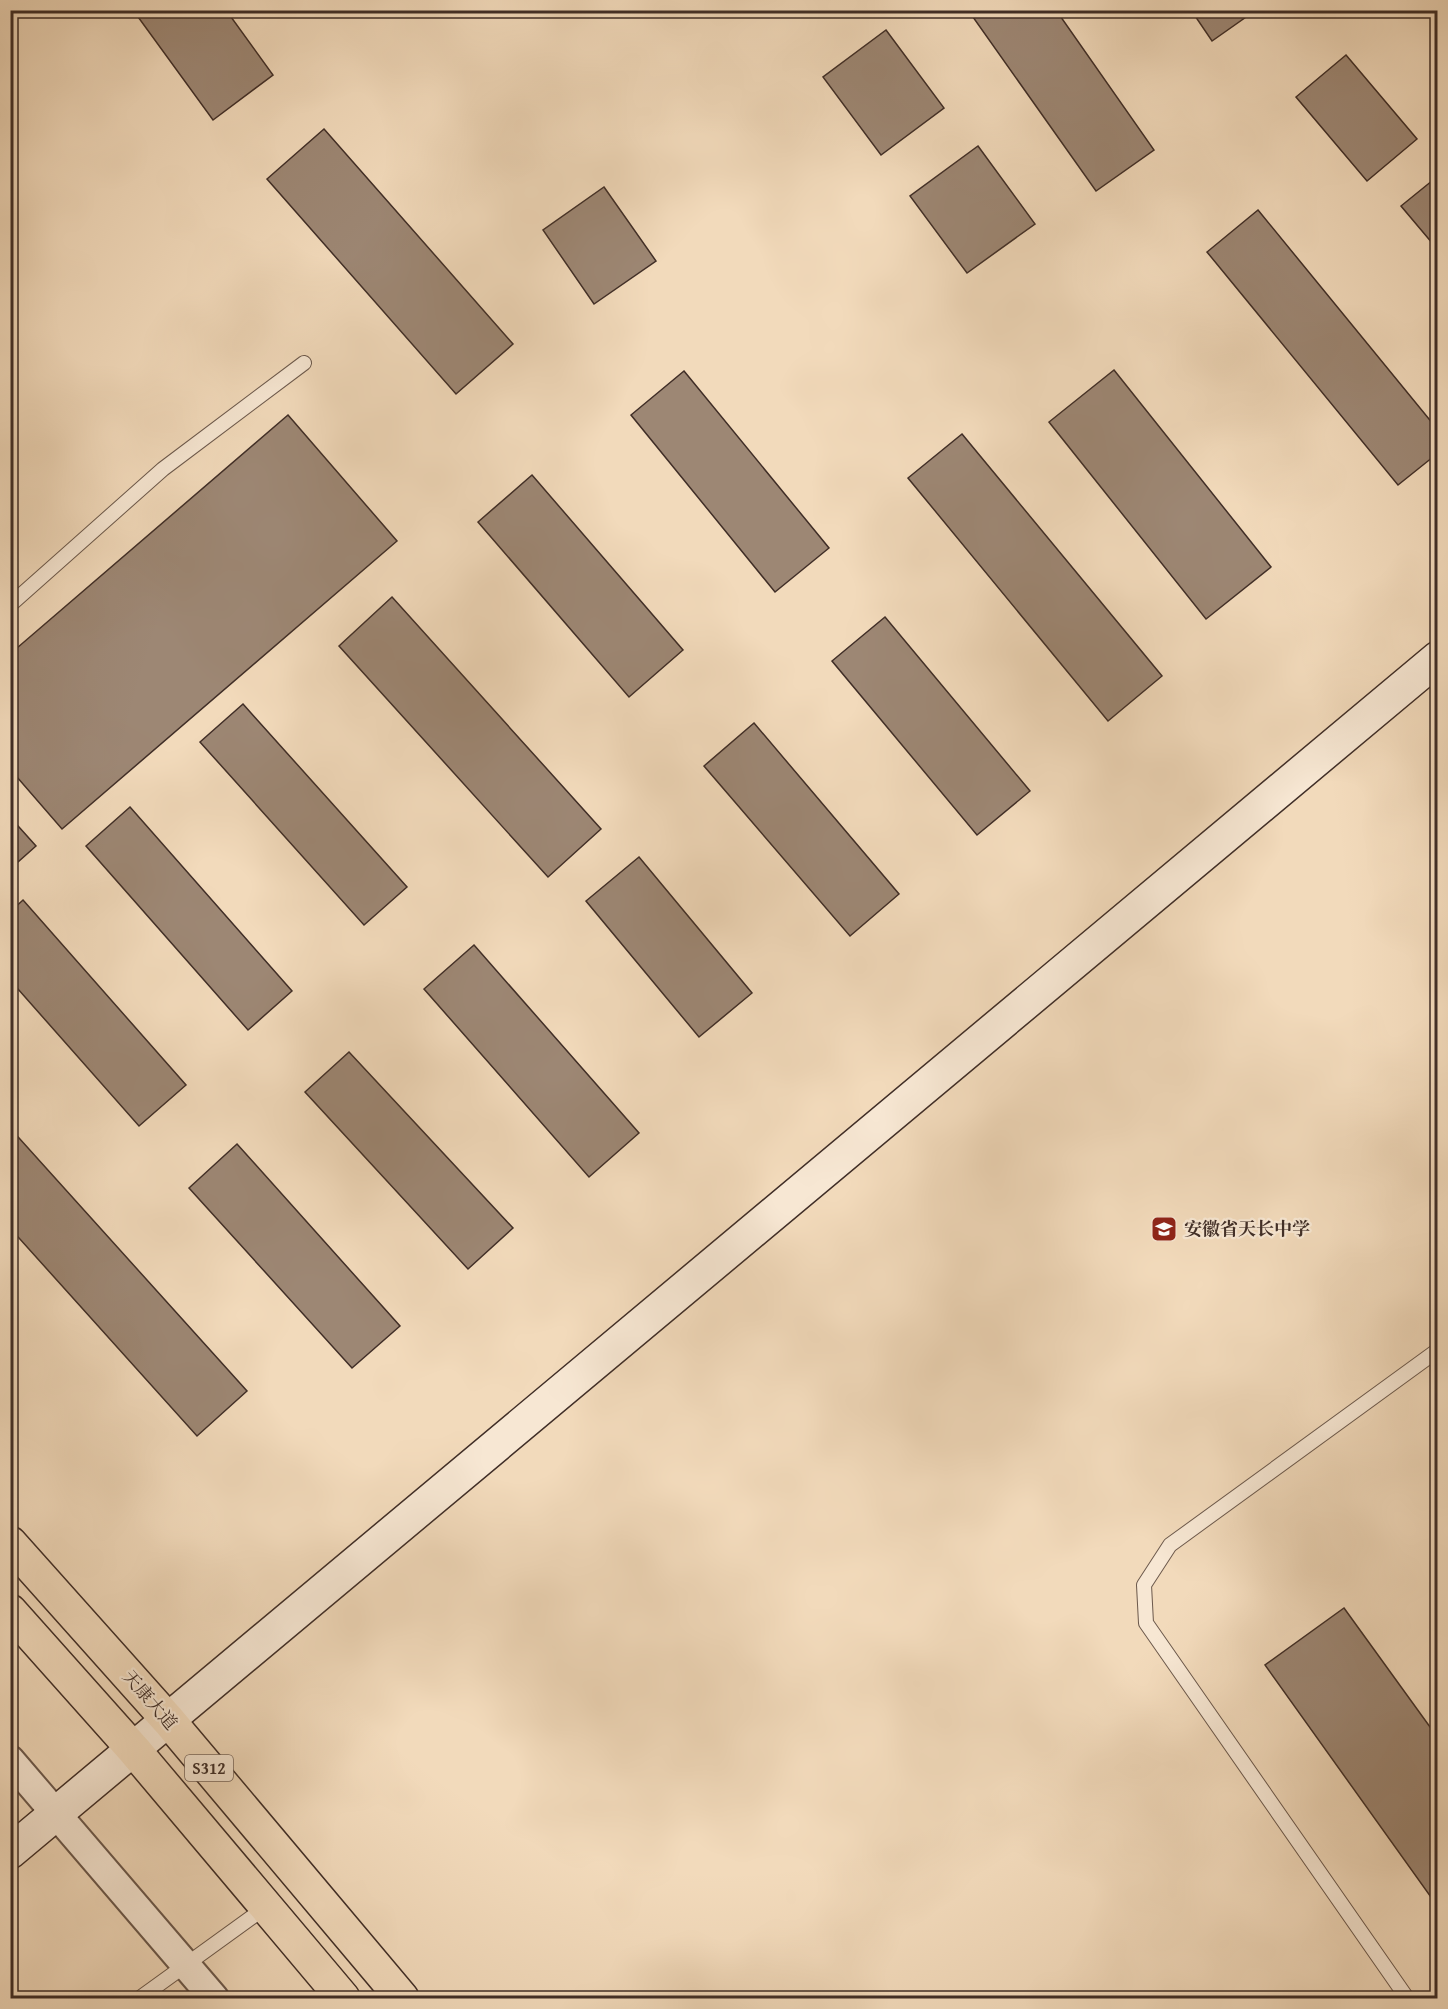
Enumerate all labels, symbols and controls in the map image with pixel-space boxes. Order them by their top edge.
school or university icon: 安徽省天长中学 [1149,1214,1179,1244]
place label: 安徽省天长中学 [1184,1215,1310,1242]
street label: 天康大道 [117,1664,184,1736]
road number: S312 [185,1755,233,1781]

